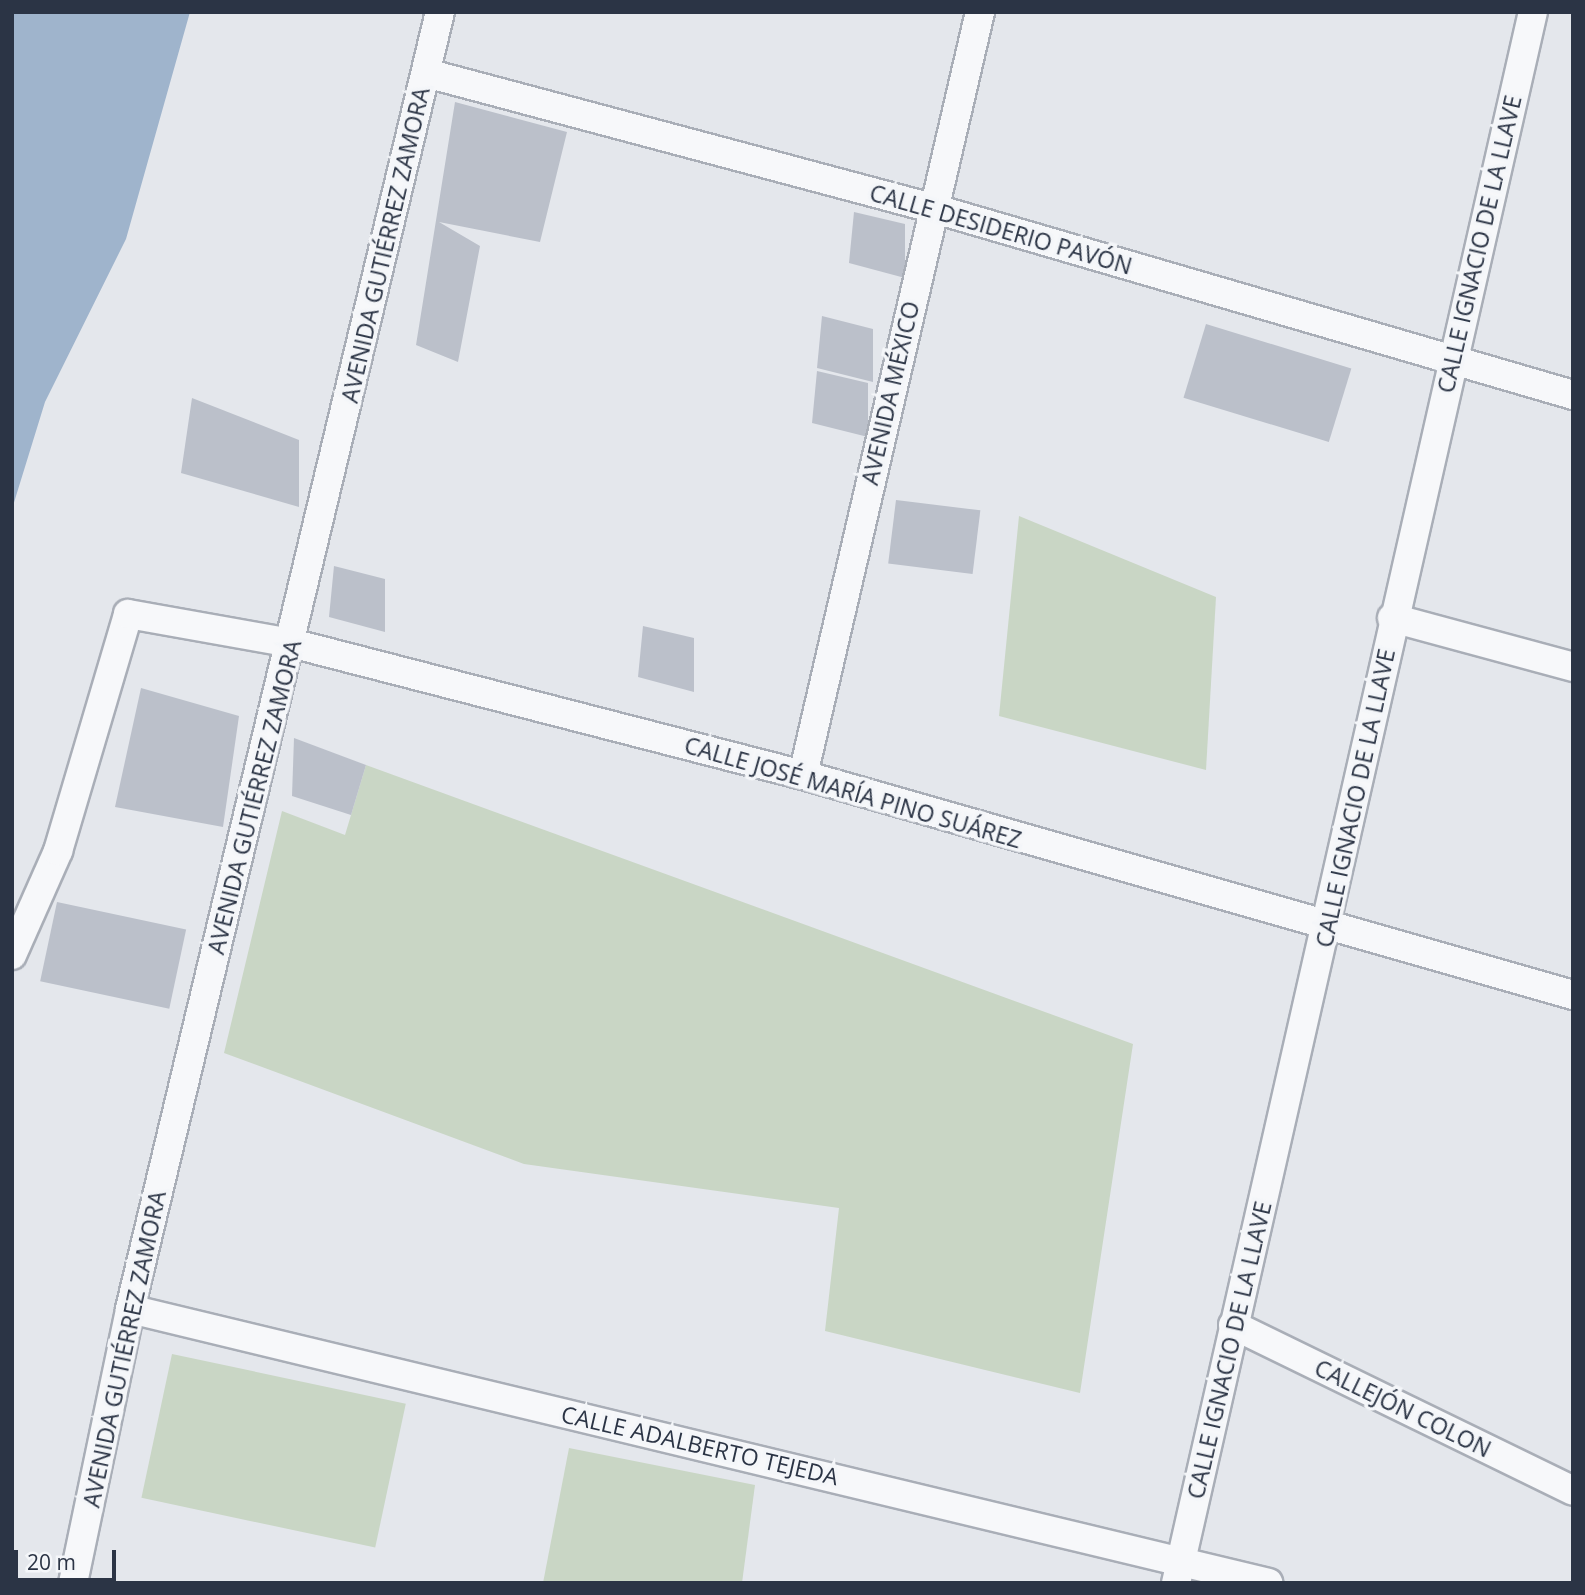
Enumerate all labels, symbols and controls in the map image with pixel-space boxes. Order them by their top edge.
street label: AVENIDA GUTIÉRREZ ZAMORA [335,85,435,405]
street label: CALLE IGNACIO DE LA LLAVE [1431,93,1527,395]
street label: CALLE DESIDERIO PAVÓN [867,178,1135,280]
street label: AVENIDA MÉXICO [855,299,925,487]
street label: AVENIDA GUTIÉRREZ ZAMORA [202,637,306,957]
street label: CALLE IGNACIO DE LA LLAVE [1310,646,1400,950]
street label: CALLE JOSÉ MARÍA PINO SUÁREZ [681,731,1025,853]
street label: AVENIDA GUTIÉRREZ ZAMORA [77,1188,171,1510]
street label: CALLE IGNACIO DE LA LLAVE [1181,1199,1277,1501]
street label: CALLEJÓN COLON [1310,1353,1496,1463]
street label: CALLE ADALBERTO TEJEDA [559,1400,841,1490]
scale bar [18,1536,119,1580]
text: 20 m [27,1548,76,1576]

